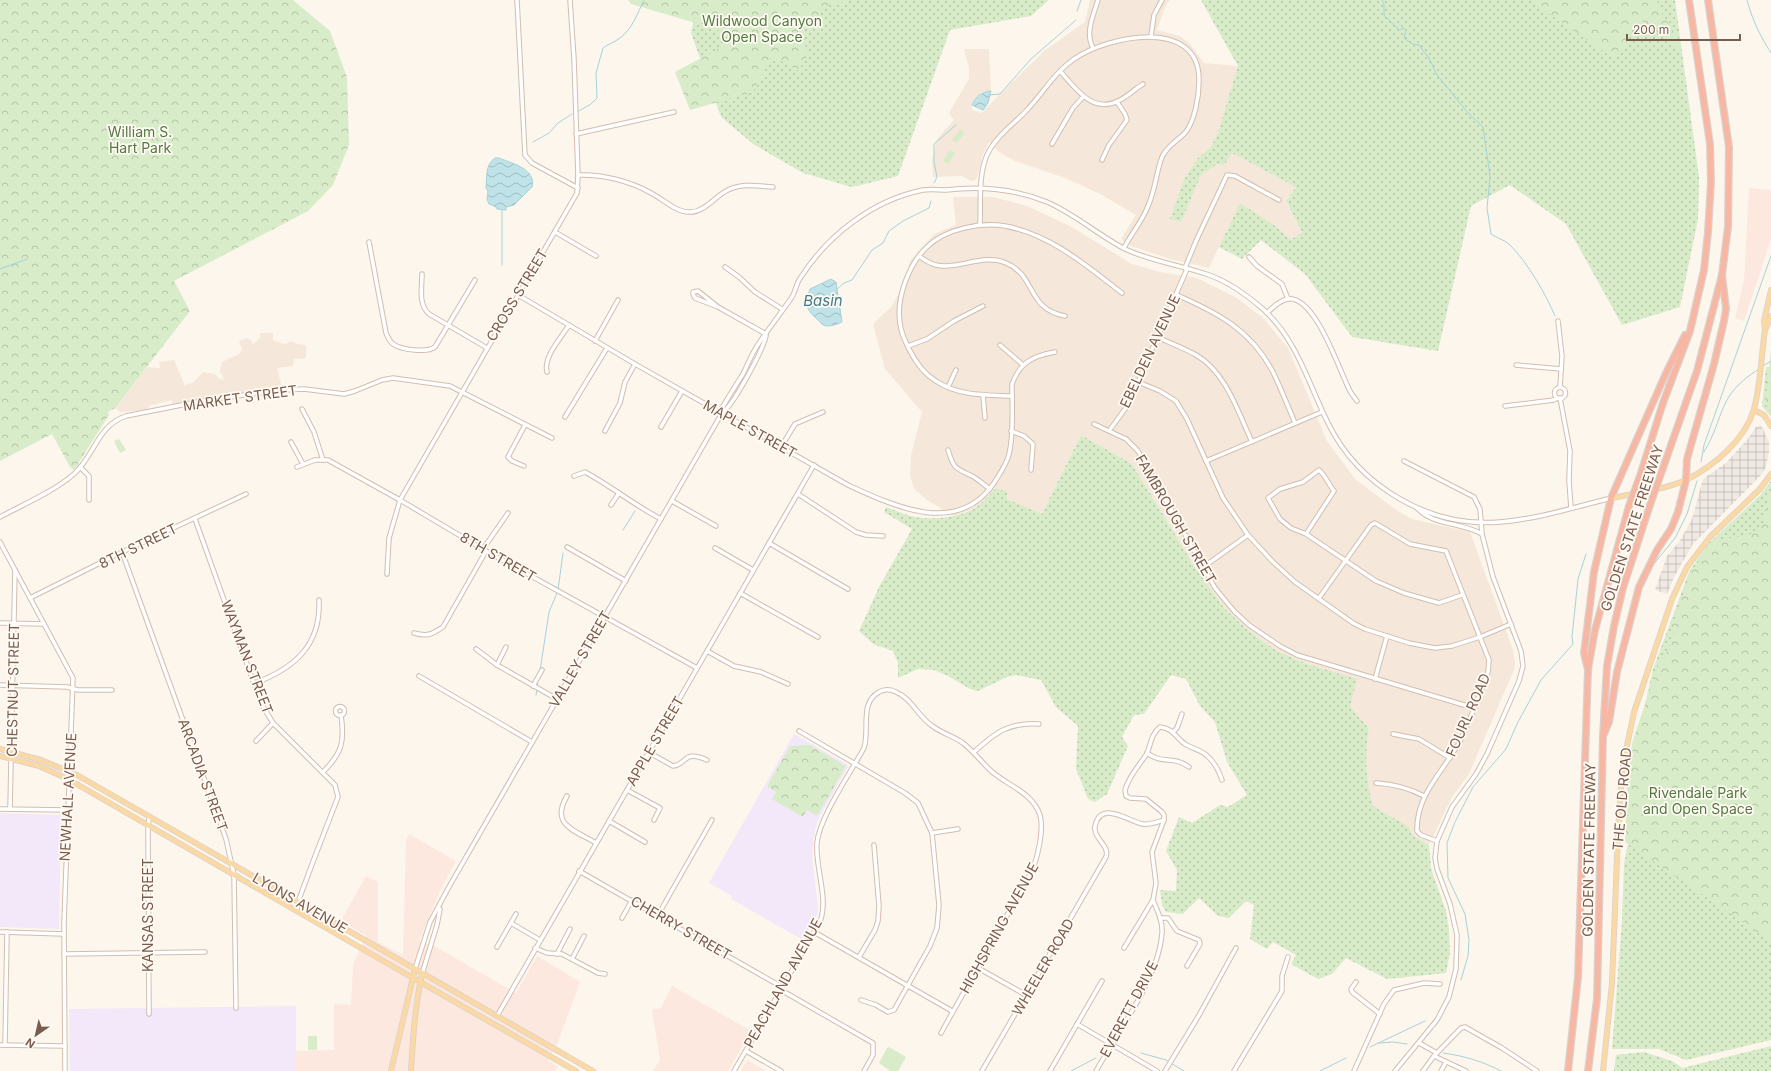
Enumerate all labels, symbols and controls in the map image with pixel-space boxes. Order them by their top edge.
park label: Wildwood Canyon Open Space [702,12,822,45]
scale bar [1627,16,1740,42]
text: 200 m [1633,22,1669,37]
park label: William S. Hart Park [108,123,172,156]
street label: CROSS STREET [482,245,551,344]
water label: Basin [803,291,843,310]
street label: EBELDEN AVENUE [1116,291,1183,410]
street label: MARKET STREET [182,381,298,414]
street label: MAPLE STREET [700,396,800,461]
street label: GOLDEN STATE FREEWAY [1597,442,1667,613]
street label: FAMBROUGH STREET [1133,451,1220,586]
street label: 8TH STREET [96,519,180,572]
street label: 8TH STREET [457,528,539,585]
street label: WAYMAN STREET [218,597,277,716]
street label: VALLEY STREET [545,607,614,710]
street label: CHESTNUT STREET [3,623,22,757]
street label: FOURL ROAD [1442,671,1493,759]
street label: APPLE STREET [622,693,687,789]
street label: ARCADIA STREET [175,716,232,833]
street label: NEWHALL AVENUE [56,732,79,862]
street label: THE OLD ROAD [1609,747,1634,851]
street label: GOLDEN STATE FREEWAY [1578,762,1599,937]
park label: Rivendale Park and Open Space [1643,784,1753,817]
street label: KANSAS STREET [139,858,156,972]
street label: HIGHSPRING AVENUE [956,859,1042,996]
street label: LYONS AVENUE [250,869,351,937]
street label: CHERRY STREET [628,892,734,963]
street label: PEACHLAND AVENUE [740,915,825,1051]
street label: WHEELER ROAD [1008,915,1077,1018]
street label: EVERETT DRIVE [1096,958,1161,1060]
north arrow [16,1015,56,1055]
text: N [23,1035,38,1051]

